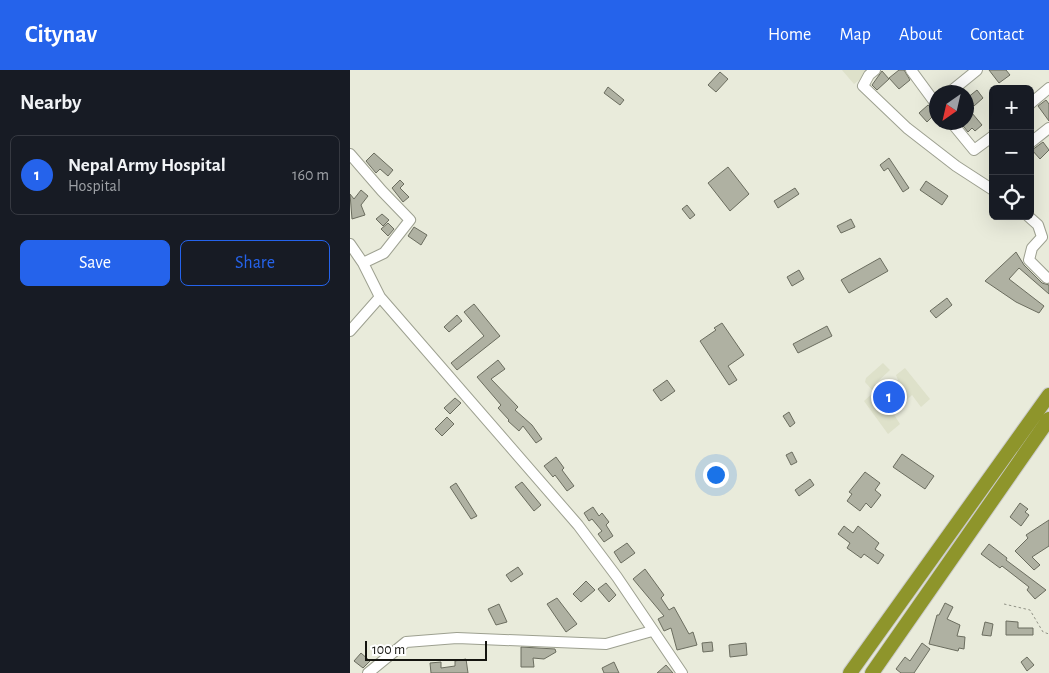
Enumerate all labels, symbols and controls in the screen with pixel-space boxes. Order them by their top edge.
text: Citynav [25,23,97,47]
text: Home [768,26,811,44]
text: Map [839,26,871,44]
text: About [899,26,942,44]
text: Contact [970,26,1024,44]
north arrow [929,85,974,130]
map controls [989,85,1034,220]
button: + [989,85,1034,130]
text: Nearby [20,92,81,113]
button: − [989,130,1034,175]
text: Nepal Army Hospital [68,156,226,175]
text: 1 [34,167,40,183]
text: 160 m [292,167,329,183]
button: locate [989,175,1034,220]
text: Hospital [68,178,121,194]
button: Save [20,240,170,286]
button: Share [180,240,330,286]
pin: 1 [873,378,905,416]
your location [703,462,729,488]
scale bar [365,638,488,661]
text: 100 m [372,643,405,657]

